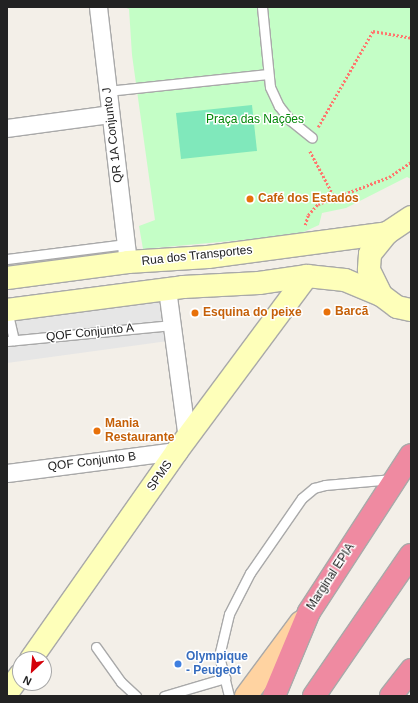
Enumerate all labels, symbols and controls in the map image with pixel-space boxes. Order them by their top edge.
street label: QR 1A Conjunto J [100,86,126,184]
park label: Praça das Nações [206,113,304,127]
place label: Café dos Estados [258,192,359,206]
marker: Café dos Estados [245,194,255,204]
street label: Rua dos Transportes [141,243,253,269]
place label: Barcã [335,305,368,319]
place label: Esquina do peixe [203,306,302,320]
marker: Barcã [322,307,332,317]
marker: Esquina do peixe [190,308,200,318]
street label: QOF Conjunto A [45,321,135,345]
place label: Mania Restaurante [105,417,174,445]
marker: Mania Restaurante [92,426,102,436]
street label: QOF Conjunto B [47,449,137,475]
street label: SPMS [144,458,176,494]
street label: Marginal EPIA [304,541,358,613]
place label: Olympique - Peugeot [186,650,248,678]
north arrow [12,651,52,691]
marker: Olympique - Peugeot [173,659,183,669]
text: N [21,674,33,688]

